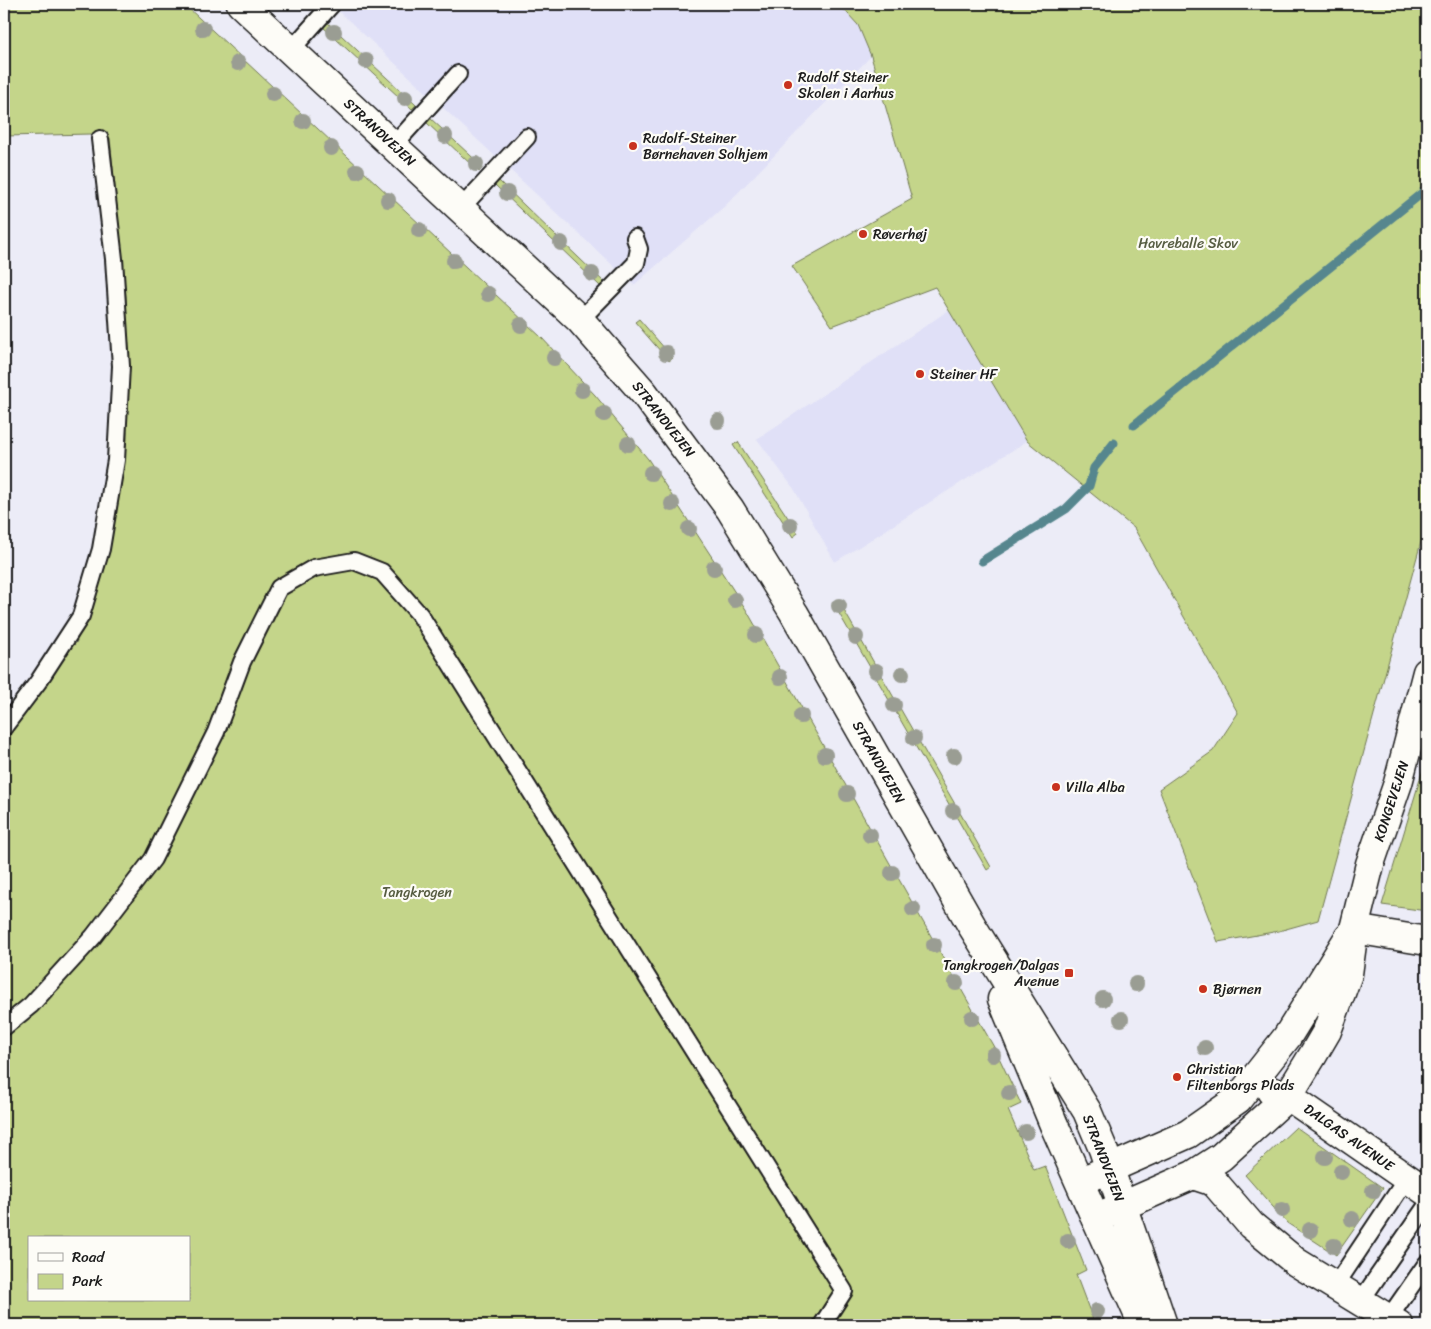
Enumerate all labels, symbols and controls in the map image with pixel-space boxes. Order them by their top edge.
place label: Rudolf Steiner Skolen i Aarhus [798,65,894,106]
marker: Rudolf Steiner Skolen i Aarhus [782,79,794,91]
street label: STRANDVEJEN [337,92,422,173]
place label: Rudolf-Steiner Børnehaven Solhjem [643,126,768,167]
marker: Rudolf-Steiner Børnehaven Solhjem [627,140,639,152]
place label: Røverhøj [873,222,928,247]
marker: Røverhøj [857,228,869,240]
park label: Havreballe Skov [1138,231,1239,256]
place label: Steiner HF [930,362,999,387]
marker: Steiner HF [914,368,926,380]
street label: STRANDVEJEN [625,375,702,463]
street label: STRANDVEJEN [845,716,912,809]
street label: KONGEVEJEN [1367,757,1416,845]
place label: Villa Alba [1066,775,1125,800]
marker: Villa Alba [1050,781,1062,793]
park label: Tangkrogen [382,880,452,905]
place label: Tangkrogen/Dalgas Avenue [943,953,1059,994]
marker: Tangkrogen/Dalgas Avenue [1063,967,1075,979]
place label: Bjørnen [1213,977,1262,1002]
marker: Bjørnen [1197,983,1209,995]
place label: Christian Filtenborgs Plads [1187,1057,1295,1098]
marker: Christian Filtenborgs Plads [1171,1071,1183,1083]
street label: DALGAS AVENUE [1298,1097,1400,1179]
street label: STRANDVEJEN [1075,1111,1132,1206]
legend [28,1236,190,1302]
text: Road [72,1244,105,1270]
text: Park [72,1268,103,1294]

